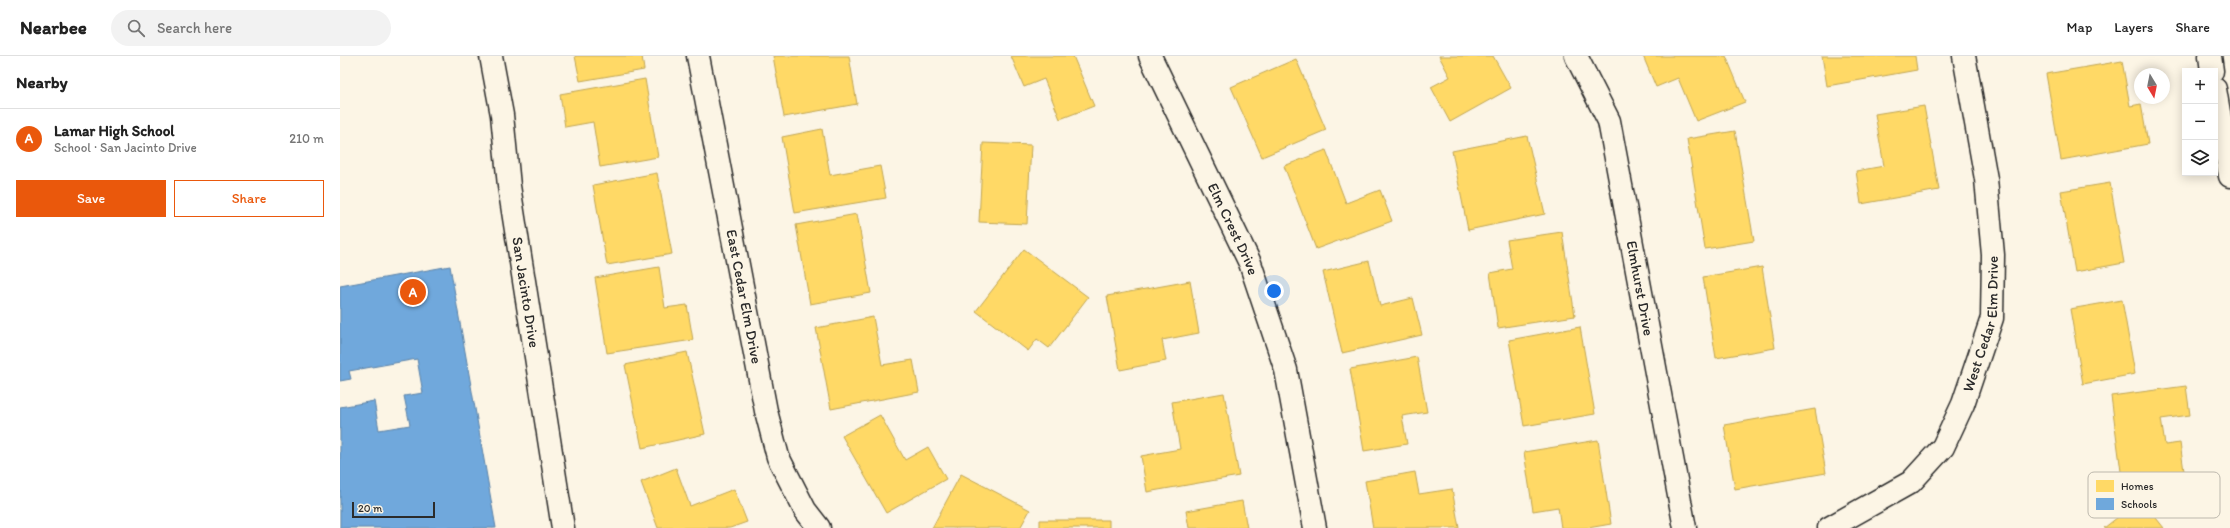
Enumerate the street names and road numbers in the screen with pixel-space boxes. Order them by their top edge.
street label: Elm Crest Drive [1204,180,1262,277]
street label: East Cedar Elm Drive [722,228,766,365]
street label: San Jacinto Drive [508,236,543,349]
street label: Elmhurst Drive [1623,239,1658,337]
street label: West Cedar Elm Drive [1959,256,2002,394]

